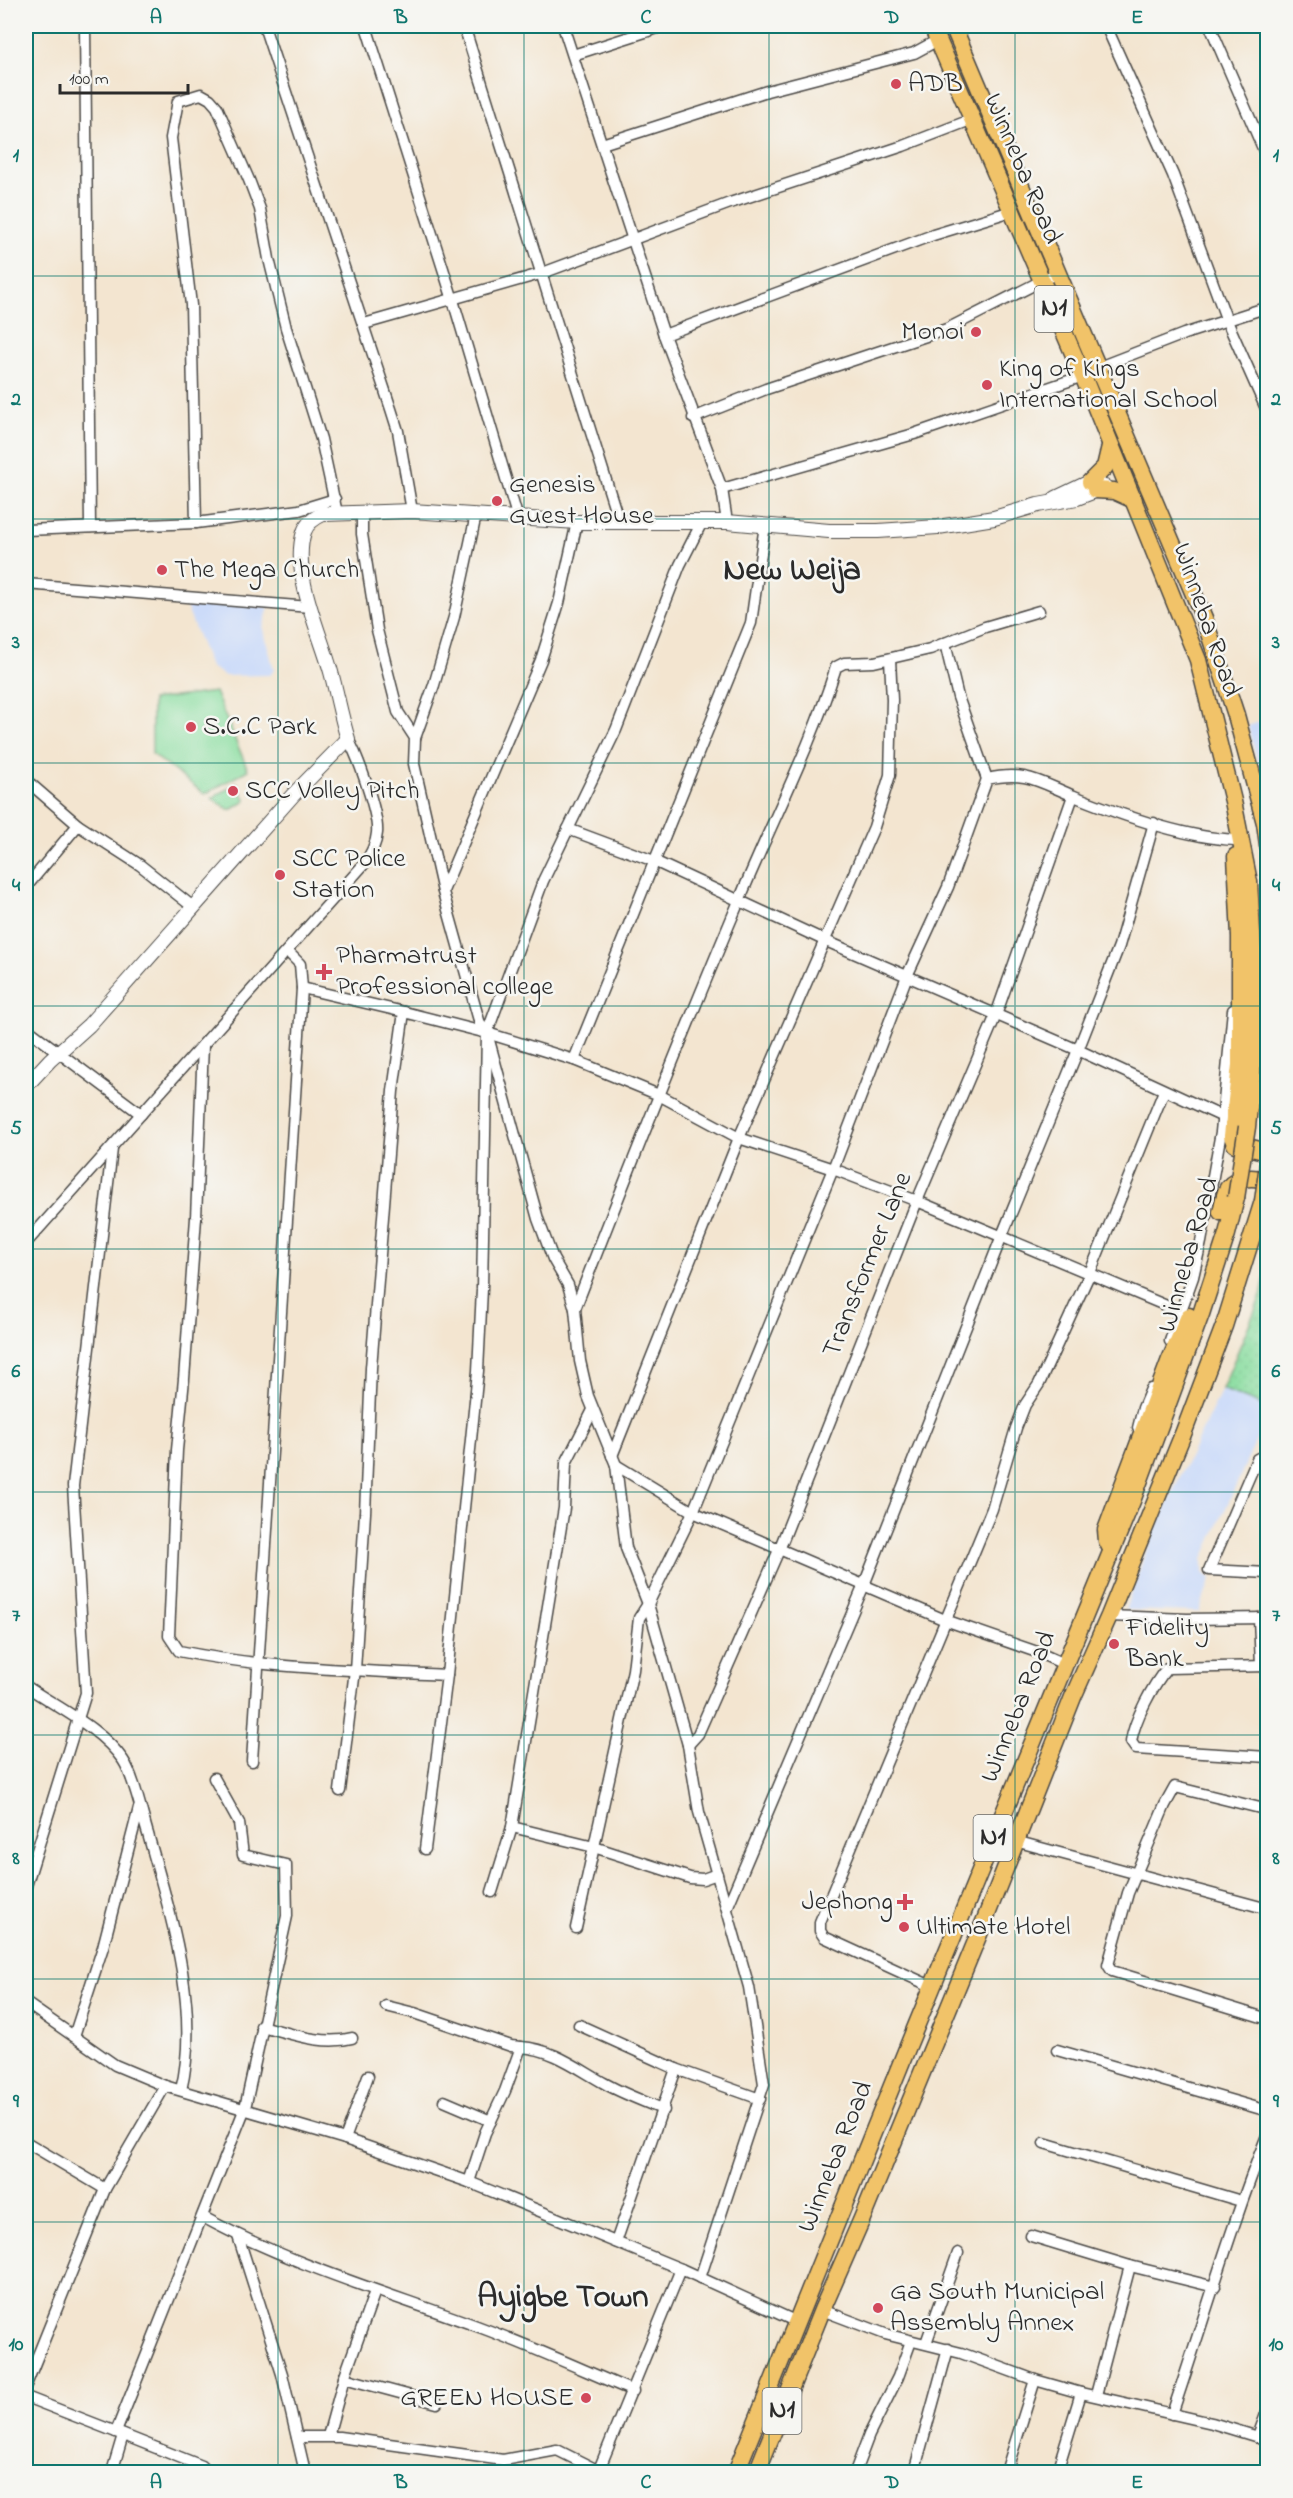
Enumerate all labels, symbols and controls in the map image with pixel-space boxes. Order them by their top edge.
text: A [150,4,162,33]
text: B [393,4,408,33]
text: C [641,4,652,33]
text: D [884,4,899,33]
text: E [1131,4,1143,33]
scale bar [60,57,188,95]
place label: ADB [908,65,963,104]
text: 100 m [69,67,109,93]
marker: ADB [889,77,903,91]
street label: Winneba Road [973,88,1071,250]
text: 1 [13,142,20,171]
text: 1 [1273,142,1280,171]
road number: N1 [1034,286,1074,332]
place label: Monoi [901,313,964,352]
marker: Monoi [969,325,983,339]
place label: King of Kings International School [999,350,1217,420]
marker: King of Kings International School [980,378,994,392]
text: 2 [10,386,21,415]
text: 2 [1270,386,1281,415]
place label: Genesis Guest House [509,466,655,536]
marker: Genesis Guest House [490,494,504,508]
street label: Winneba Road [1161,538,1251,702]
district label: New Weija [723,547,861,595]
place label: The Mega Church [174,551,359,590]
marker: The Mega Church [155,563,169,577]
text: 3 [11,629,20,658]
text: 3 [1271,629,1280,658]
place label: S.C.C Park [203,708,317,747]
marker: S.C.C Park [184,720,198,734]
place label: SCC Volley Pitch [245,772,420,811]
marker: SCC Volley Pitch [226,784,240,798]
place label: SCC Police Station [292,840,407,910]
marker: SCC Police Station [273,868,287,882]
text: 4 [12,872,21,901]
text: 4 [1272,872,1281,901]
place label: Pharmatrust Professional college [336,937,554,1007]
marker: Pharmatrust Professional college [317,965,331,979]
text: 5 [10,1115,22,1144]
text: 5 [1270,1115,1282,1144]
street label: Transformer Lane [813,1166,923,1364]
street label: Winneba Road [1148,1173,1230,1337]
text: 6 [12,1358,21,1387]
text: 6 [1272,1358,1281,1387]
text: 7 [12,1602,21,1631]
text: 7 [1272,1602,1281,1631]
place label: Fidelity Bank [1125,1609,1209,1679]
street label: Winneba Road [971,1625,1067,1789]
marker: Fidelity Bank [1107,1637,1121,1651]
road number: N1 [974,1815,1012,1861]
text: 8 [11,1845,20,1874]
text: 8 [1271,1845,1280,1874]
place label: Jephong [802,1883,893,1922]
marker: Jephong [898,1895,912,1909]
place label: Ultimate Hotel [916,1908,1070,1947]
marker: Ultimate Hotel [897,1920,911,1934]
street label: Winneba Road [788,2075,884,2239]
text: 9 [12,2088,20,2117]
text: 9 [1272,2088,1280,2117]
place label: Ga South Municipal Assembly Annex [890,2273,1104,2343]
district label: Ayigbe Town [477,2274,649,2323]
marker: Ga South Municipal Assembly Annex [871,2301,885,2315]
text: 10 [9,2331,24,2360]
text: 10 [1269,2331,1284,2360]
place label: GREEN HOUSE [400,2379,574,2418]
road number: N1 [762,2388,802,2434]
marker: GREEN HOUSE [579,2391,593,2405]
text: A [150,2469,162,2498]
text: B [393,2469,408,2498]
text: C [641,2469,652,2498]
text: D [884,2469,899,2498]
text: E [1131,2469,1143,2498]

